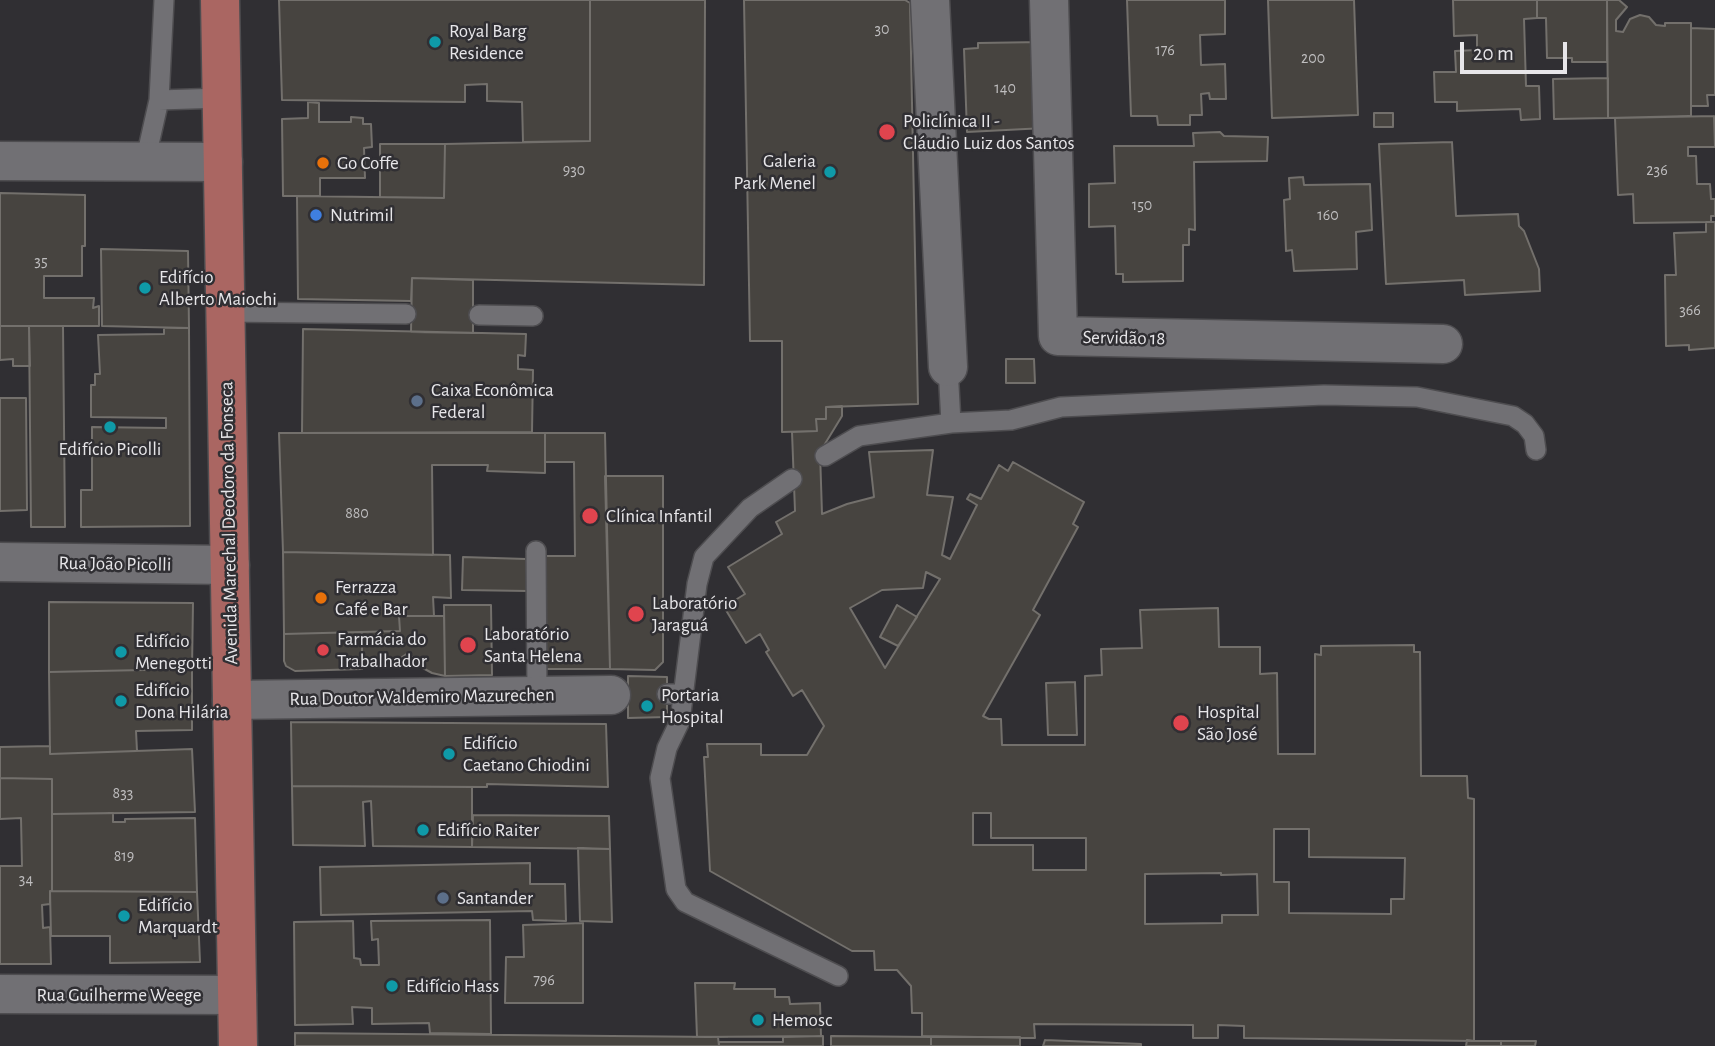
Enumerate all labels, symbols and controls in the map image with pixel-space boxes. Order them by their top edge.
house number: 30 [874,19,890,39]
place label: Royal Barg Residence [449,20,527,64]
scale bar [1463,28,1570,72]
marker: Royal Barg Residence [427,34,443,50]
house number: 176 [1155,40,1175,60]
text: 20 m [1473,43,1514,64]
house number: 200 [1301,48,1325,68]
house number: 140 [994,78,1016,98]
place label: Policlínica II - Cláudio Luiz dos Santos [903,110,1075,154]
marker: Policlínica II - Cláudio Luiz dos Santos [877,122,897,142]
place label: Galeria Park Menel [733,150,816,194]
place label: Go Coffe [337,152,399,174]
marker: Go Coffe [315,155,331,171]
house number: 930 [563,160,585,180]
house number: 236 [1646,160,1668,180]
marker: Galeria Park Menel [822,164,838,180]
house number: 150 [1132,195,1152,215]
place label: Nutrimil [330,204,394,226]
house number: 160 [1317,205,1339,225]
marker: Nutrimil [308,207,324,223]
house number: 35 [34,251,48,271]
place label: Edifício Alberto Maiochi [159,266,277,310]
marker: Edifício Alberto Maiochi [137,280,153,296]
house number: 366 [1679,300,1701,320]
street label: Servidão 18 [1082,326,1166,350]
place label: Caixa Econômica Federal [431,379,554,423]
street label: Avenida Marechal Deodoro da Fonseca [215,381,243,665]
marker: Caixa Econômica Federal [409,393,425,409]
marker: Edifício Picolli [102,419,118,435]
place label: Edifício Picolli [59,438,161,460]
house number: 880 [345,503,369,523]
place label: Clínica Infantil [606,505,712,527]
marker: Clínica Infantil [580,506,600,526]
street label: Rua João Picolli [58,552,172,576]
place label: Ferrazza Café e Bar [335,576,408,620]
marker: Ferrazza Café e Bar [313,590,329,606]
place label: Laboratório Jaraguá [652,592,737,636]
marker: Laboratório Jaraguá [626,604,646,624]
place label: Laboratório Santa Helena [484,623,582,667]
place label: Farmácia do Trabalhador [337,628,427,672]
place label: Edifício Menegotti [135,630,212,674]
marker: Laboratório Santa Helena [458,635,478,655]
marker: Farmácia do Trabalhador [315,642,331,658]
marker: Edifício Menegotti [113,644,129,660]
place label: Edifício Dona Hilária [135,679,229,723]
street label: Rua Doutor Waldemiro Mazurechen [289,683,555,711]
place label: Portaria Hospital [661,684,724,728]
marker: Edifício Dona Hilária [113,693,129,709]
marker: Portaria Hospital [639,698,655,714]
place label: Hospital São José [1197,701,1260,745]
marker: Hospital São José [1171,713,1191,733]
place label: Edifício Caetano Chiodini [463,732,590,776]
marker: Edifício Caetano Chiodini [441,746,457,762]
house number: 833 [113,783,133,803]
place label: Edifício Raiter [437,819,539,841]
marker: Edifício Raiter [415,822,431,838]
house number: 819 [114,846,134,866]
house number: 34 [19,869,33,889]
place label: Santander [457,887,533,909]
marker: Santander [435,890,451,906]
place label: Edifício Marquardt [138,894,217,938]
marker: Edifício Marquardt [116,908,132,924]
house number: 796 [533,970,555,990]
place label: Edifício Hass [406,975,499,997]
marker: Edifício Hass [384,978,400,994]
street label: Rua Guilherme Weege [36,984,202,1006]
place label: Hemosc [772,1009,832,1031]
marker: Hemosc [750,1012,766,1028]

